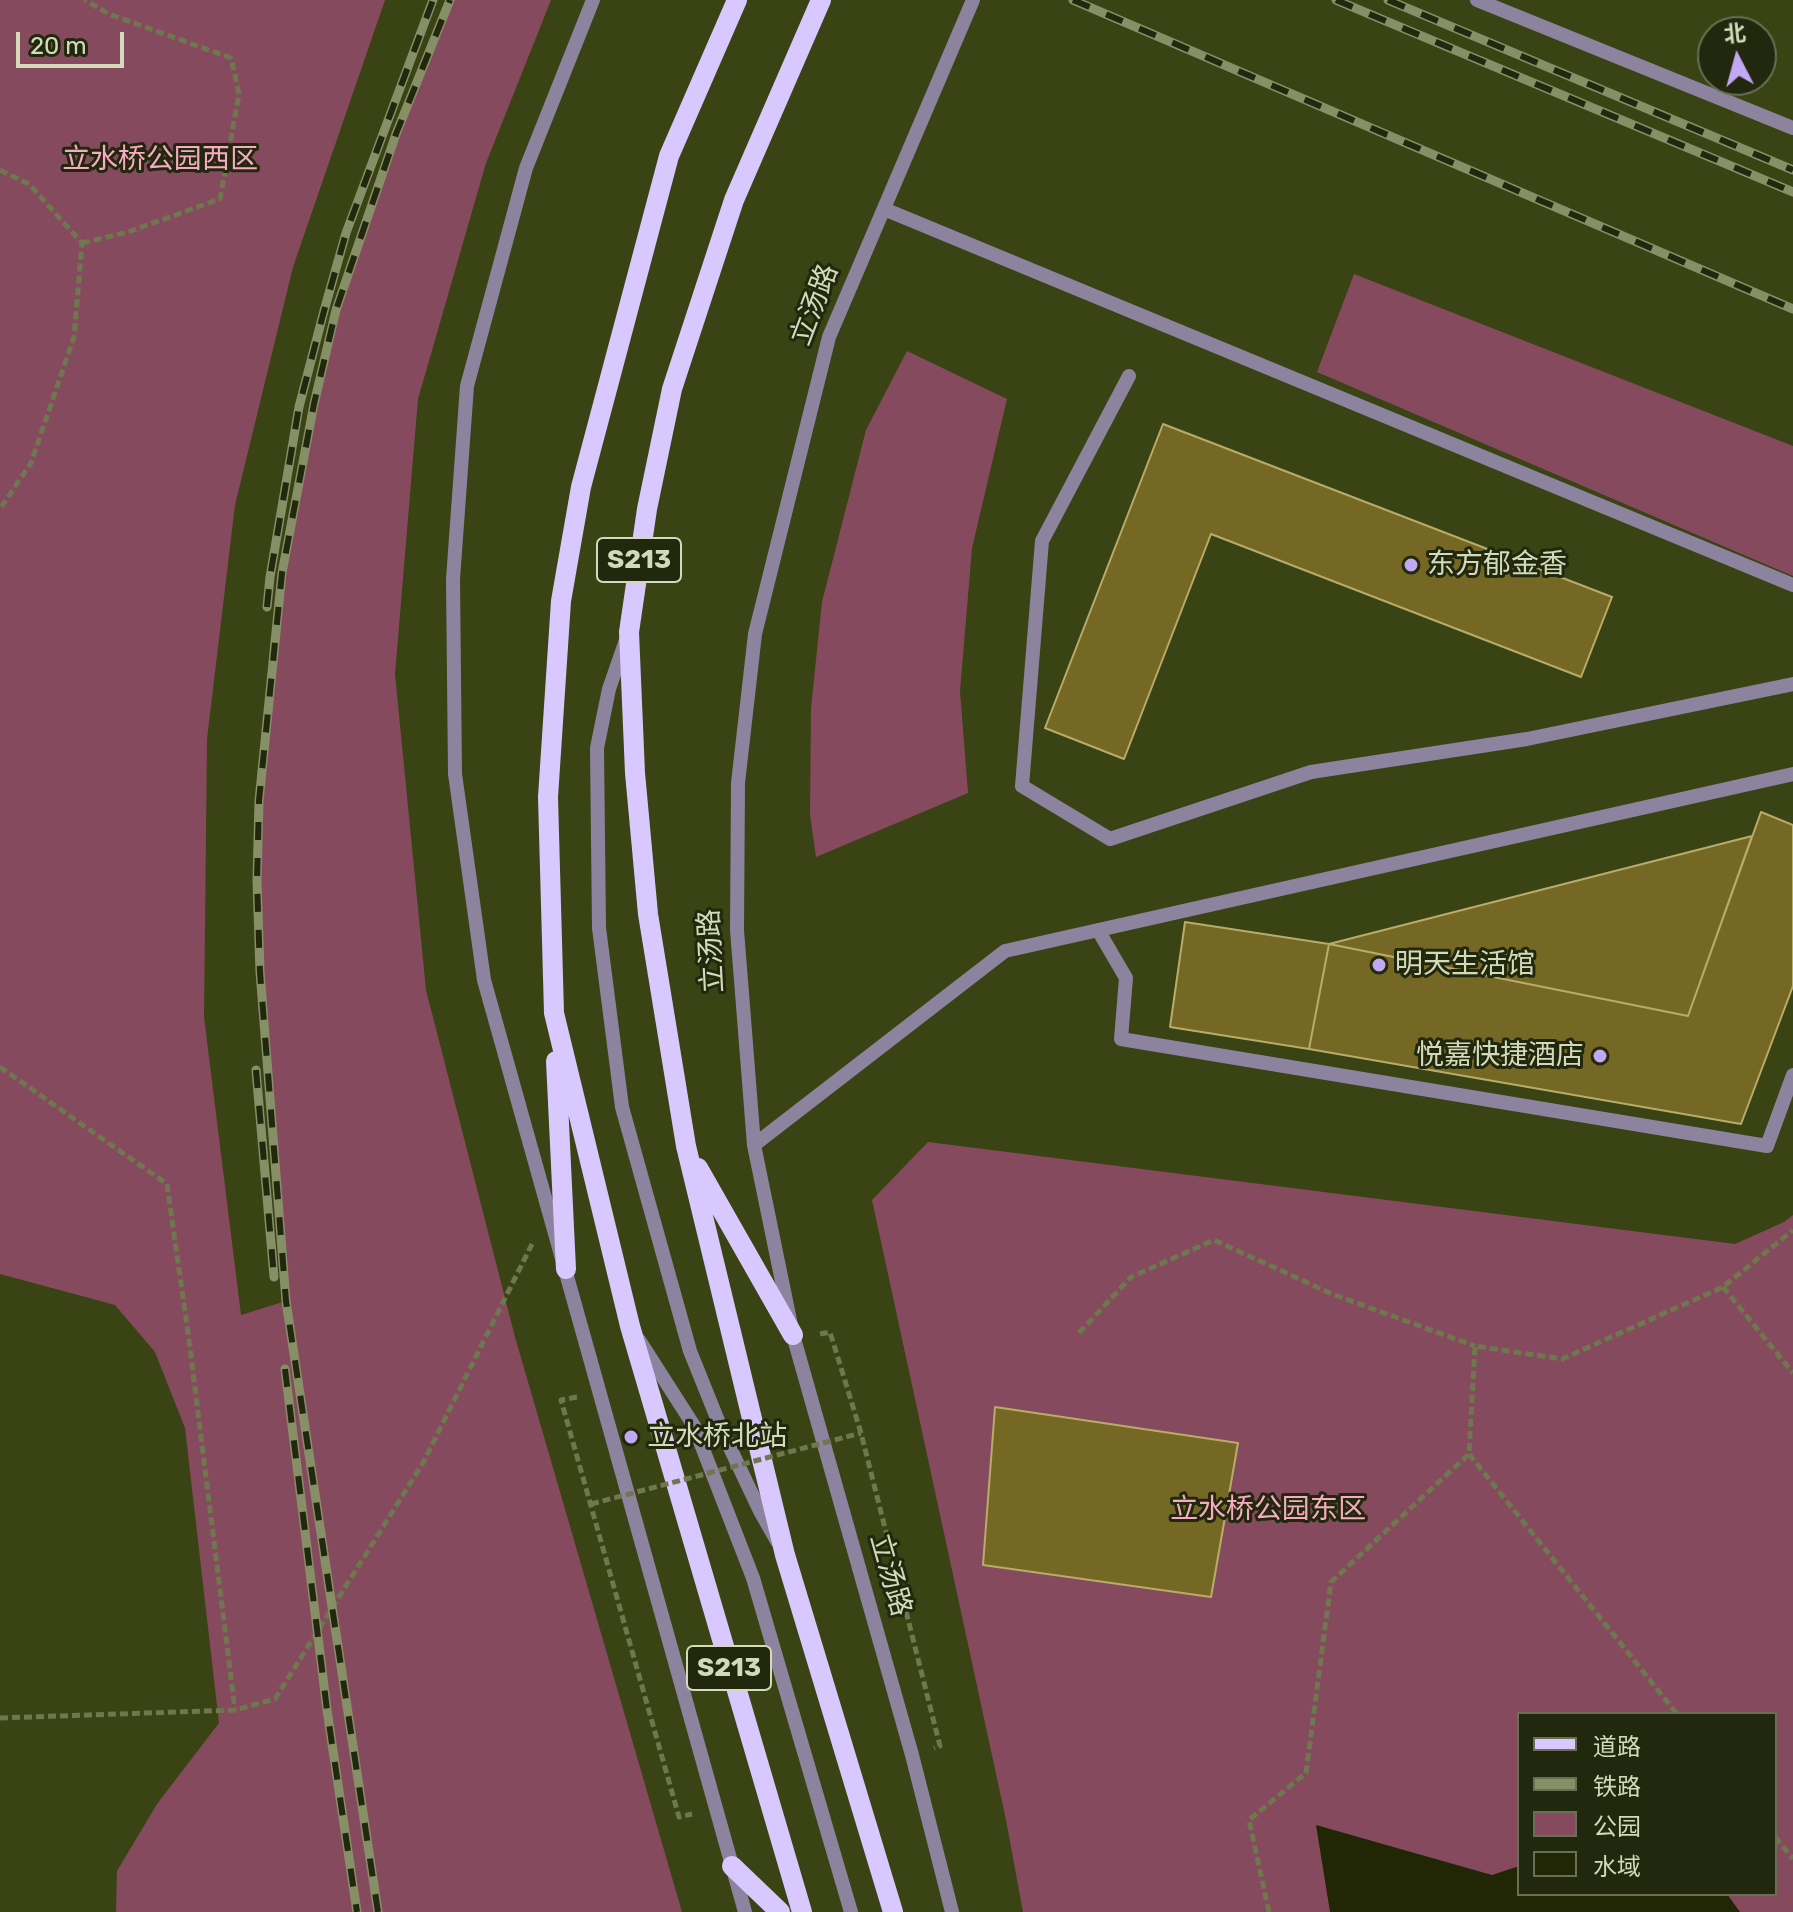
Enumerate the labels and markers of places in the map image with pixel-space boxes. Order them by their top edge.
place label: 东方郁金香 [1427,548,1567,582]
marker: 东方郁金香 [1402,556,1420,574]
place label: 明天生活馆 [1395,948,1535,982]
marker: 明天生活馆 [1370,956,1388,974]
place label: 悦嘉快捷酒店 [1416,1039,1584,1073]
marker: 悦嘉快捷酒店 [1591,1047,1609,1065]
place label: 立水桥北站 [647,1420,787,1454]
marker: 立水桥北站 [622,1428,640,1446]

